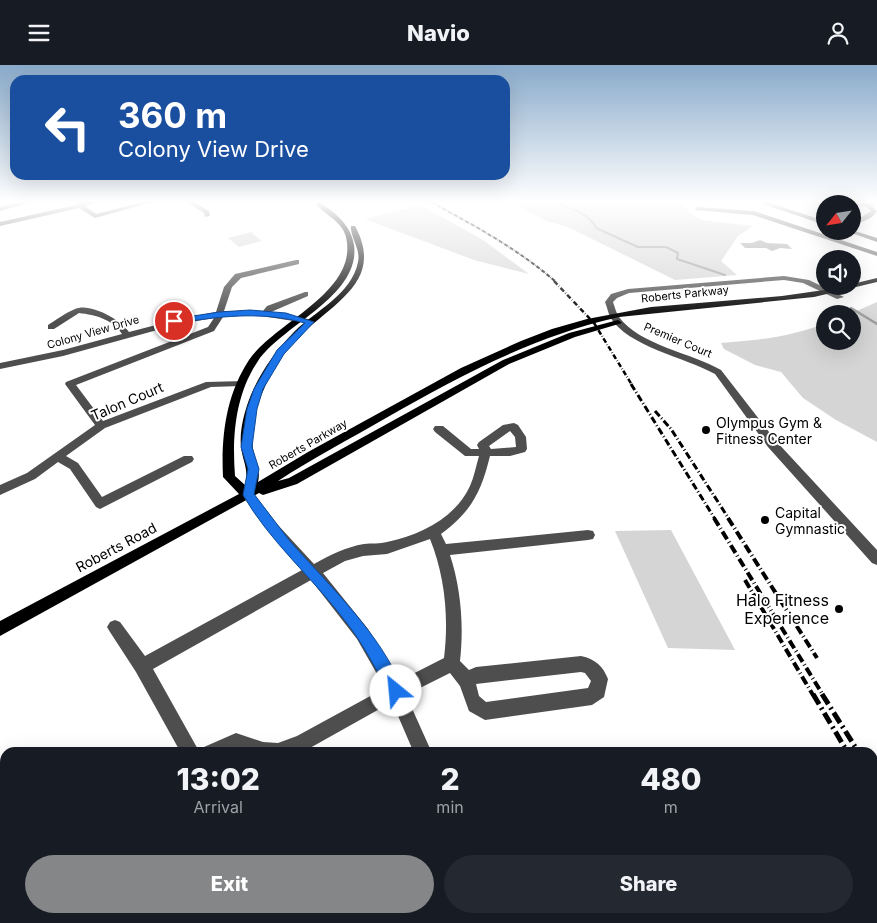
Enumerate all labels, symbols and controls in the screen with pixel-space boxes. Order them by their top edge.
icon: menu [25,19,53,47]
icon: person [824,19,852,47]
text: Navio [407,20,470,46]
text: 360 m [118,94,227,136]
icon: left [35,95,100,160]
text: Colony View Drive [118,136,309,162]
north arrow [816,195,861,240]
map controls [816,195,861,350]
button: sound [816,250,861,295]
street label: Roberts Parkway [640,282,730,306]
pin [153,300,195,342]
button: search [816,305,861,350]
icon: arrive [160,307,188,335]
street label: Colony View Drive [45,312,141,352]
street label: Premier Court [642,319,714,361]
street label: Talon Court [88,378,166,424]
place label: Olympus Gym & Fitness Center [716,414,822,447]
street label: Roberts Parkway [266,416,350,472]
marker: Olympus Gym & Fitness Center [700,424,712,436]
place label: Capital Gymnastic [775,504,845,537]
marker: Capital Gymnastic [759,514,771,526]
street label: Roberts Road [73,519,159,575]
place label: Halo Fitness Experience [736,590,829,628]
marker: Halo Fitness Experience [833,603,845,615]
position arrow [369,664,421,716]
text: 13:02 [176,761,260,797]
text: 2 [440,761,460,797]
text: 480 [640,761,702,797]
text: Arrival [194,797,243,817]
text: min [436,797,464,817]
text: m [664,797,678,817]
button: Exit [25,855,434,913]
button: Share [444,855,853,913]

